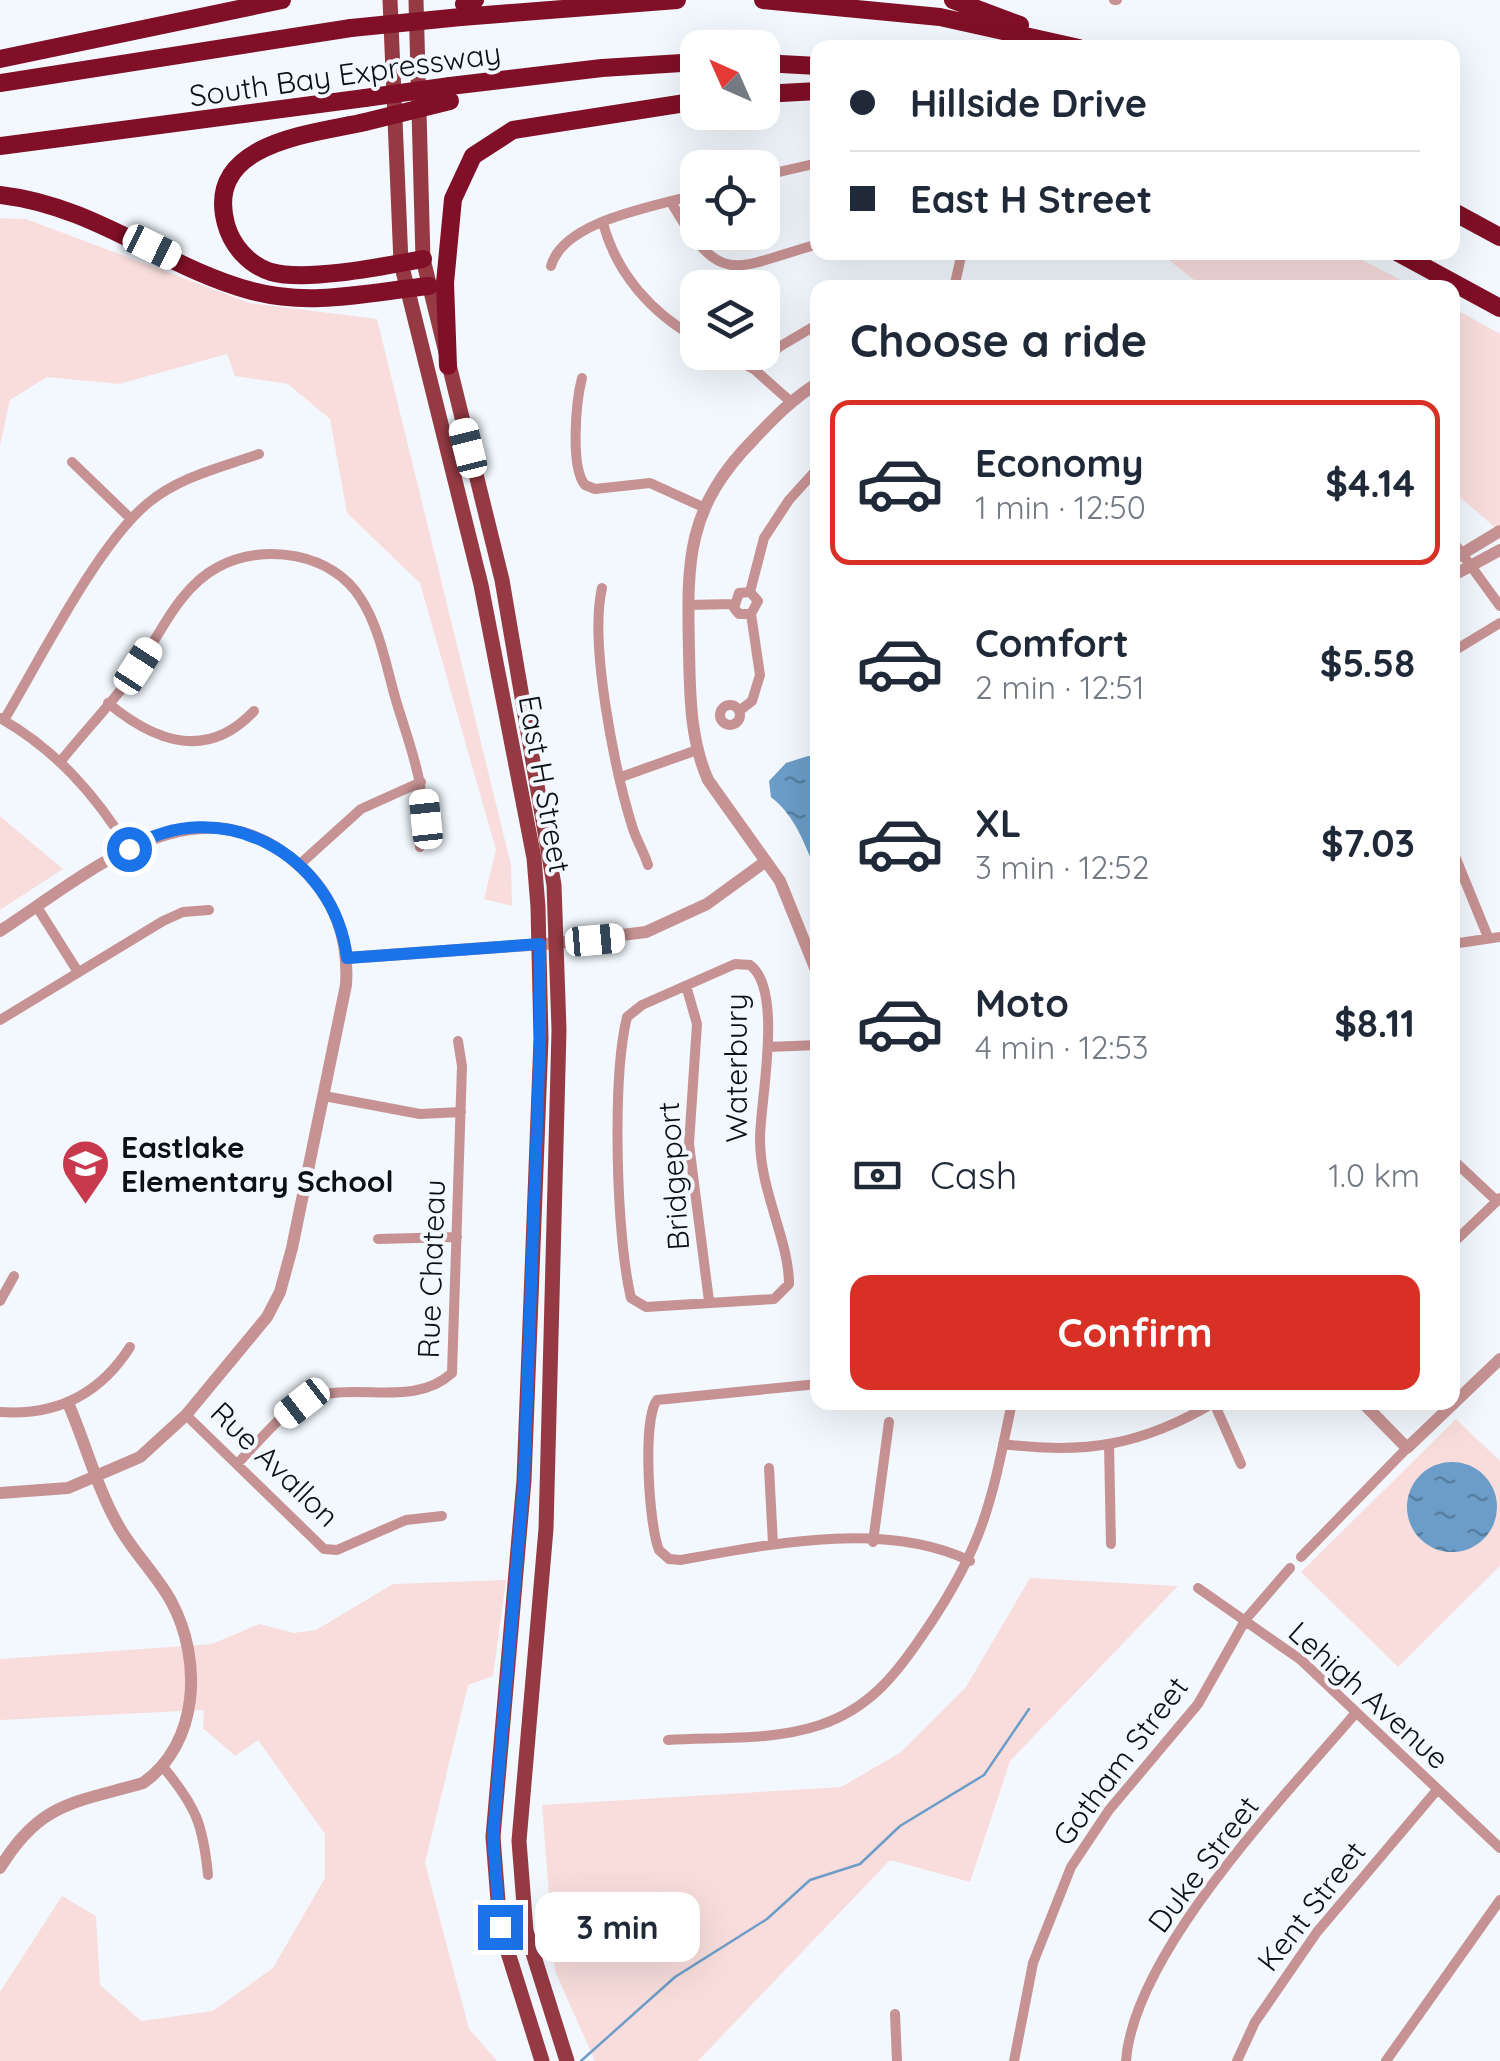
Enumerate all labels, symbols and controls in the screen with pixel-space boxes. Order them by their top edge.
north arrow [680,30,780,130]
map controls [680,30,780,370]
street label: South Bay Expressway [187,33,503,115]
text: Hillside Drive [910,79,1147,127]
button: locate [680,150,780,250]
text: East H Street [910,175,1152,223]
car [118,220,186,274]
button: layers [680,270,780,370]
text: Choose a ride [850,312,1147,368]
car [446,415,490,481]
icon: car [855,438,945,528]
text: Economy [975,439,1144,487]
text: $4.14 [1325,459,1415,507]
text: 1 min · 12:50 [975,487,1146,527]
icon: car [855,618,945,708]
text: Comfort [975,619,1129,667]
car [109,633,167,699]
text: $5.58 [1320,639,1415,687]
text: 2 min · 12:51 [975,667,1145,707]
street label: East H Street [511,692,579,876]
car [408,788,444,850]
icon: car [855,798,945,888]
text: XL [975,799,1021,847]
text: $7.03 [1321,819,1415,867]
route start [107,827,152,872]
text: 3 min · 12:52 [975,847,1149,887]
car [564,922,626,958]
icon: car [855,978,945,1068]
text: Moto [975,979,1069,1027]
street label: Waterbury [717,993,755,1143]
text: $8.11 [1334,999,1415,1047]
text: 4 min · 12:53 [975,1027,1149,1067]
street label: Bridgeport [649,1100,697,1252]
place label: Eastlake Elementary School [121,1128,394,1200]
school or university icon: Eastlake Elementary School [60,1138,112,1206]
icon: cash [850,1148,905,1203]
text: Cash [930,1151,1017,1199]
text: 1.0 km [1328,1155,1420,1195]
street label: Rue Chateau [409,1179,453,1359]
button: Confirm [850,1275,1420,1390]
car [269,1373,335,1433]
street label: Rue Avallon [203,1394,347,1534]
street label: Lehigh Avenue [1281,1613,1457,1777]
street label: Gotham Street [1044,1669,1196,1853]
street label: Duke Street [1139,1788,1267,1940]
street label: Kent Street [1249,1834,1373,1978]
callout: 3 min [535,1892,700,1962]
route end [478,1905,523,1950]
text: 3 min [576,1907,659,1947]

